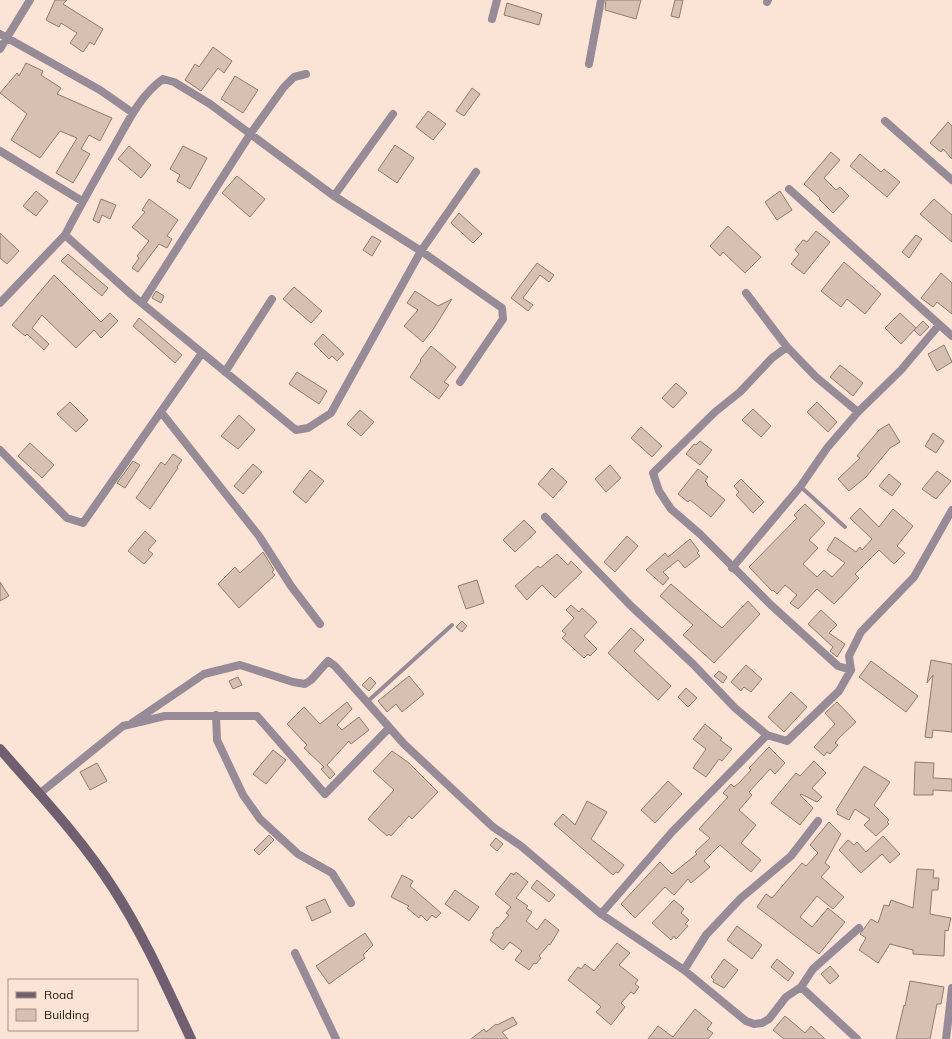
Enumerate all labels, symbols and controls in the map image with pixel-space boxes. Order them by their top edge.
legend [8,979,138,1031]
text: Road [44,987,73,1002]
text: Building [44,1007,89,1022]

